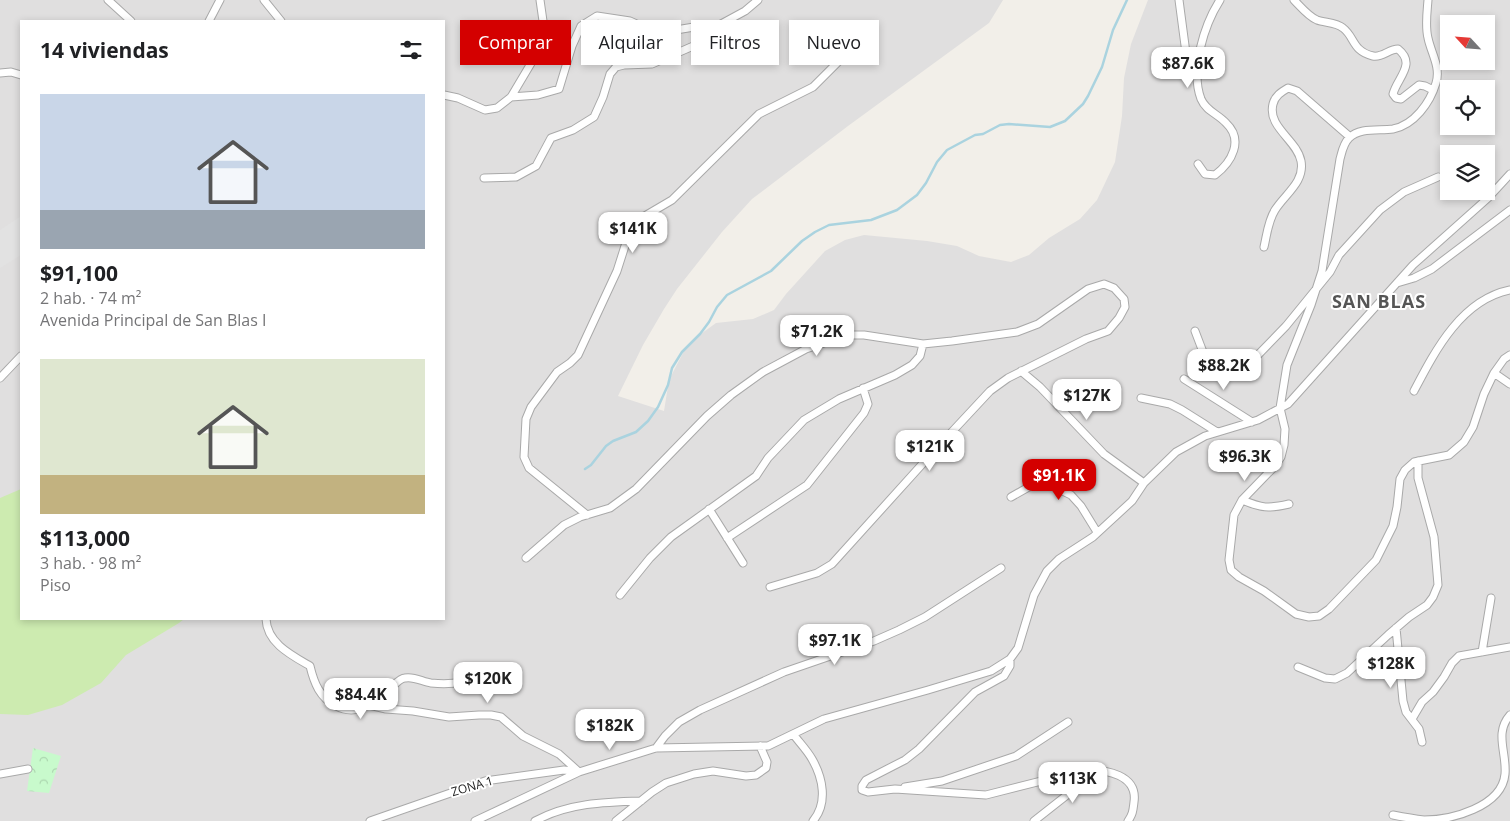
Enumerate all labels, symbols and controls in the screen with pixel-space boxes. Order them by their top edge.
north arrow [1440,15,1495,70]
map controls [1440,15,1495,200]
chip: Comprar [460,20,571,65]
chip: Alquilar [581,20,681,65]
chip: Filtros [691,20,779,65]
chip: Nuevo [789,20,879,65]
text: 14 viviendas [40,36,169,64]
icon: filters [397,36,425,64]
pin: $87.6K [1147,46,1229,89]
text: $87.6K [1162,52,1214,74]
button: locate [1440,80,1495,135]
icon: home [188,127,278,217]
button: layers [1440,145,1495,200]
pin: $141K [598,212,668,254]
text: $141K [609,217,657,239]
text: $91,100 [40,259,118,287]
text: 2 hab. · 74 m² [40,287,141,309]
district label: SAN BLAS [1332,289,1426,313]
text: Avenida Principal de San Blas I [40,309,266,331]
pin: $71.2K [776,314,858,357]
text: $71.2K [791,320,843,342]
pin: $88.2K [1183,348,1265,391]
text: $88.2K [1198,354,1250,376]
pin: $127K [1052,378,1122,421]
text: $127K [1063,384,1111,406]
icon: home [188,392,278,482]
pin: $121K [895,430,965,472]
text: $121K [906,435,954,457]
pin: $96.3K [1204,440,1286,482]
text: $96.3K [1219,445,1271,467]
pin: $91.1K [1018,458,1100,501]
text: $91.1K [1033,464,1085,486]
text: $113,000 [40,524,130,552]
text: 3 hab. · 98 m² [40,552,141,574]
text: Piso [40,574,71,596]
pin: $97.1K [794,624,876,666]
text: $97.1K [809,629,861,651]
pin: $128K [1356,646,1426,689]
text: $128K [1367,652,1415,674]
pin: $120K [453,662,523,704]
text: $120K [464,667,512,689]
pin: $84.4K [320,678,402,720]
text: $84.4K [335,683,387,705]
pin: $182K [575,708,645,751]
text: $182K [586,714,634,736]
pin: $113K [1038,762,1108,804]
text: $113K [1049,767,1097,789]
street label: ZONA 1 [449,772,495,800]

